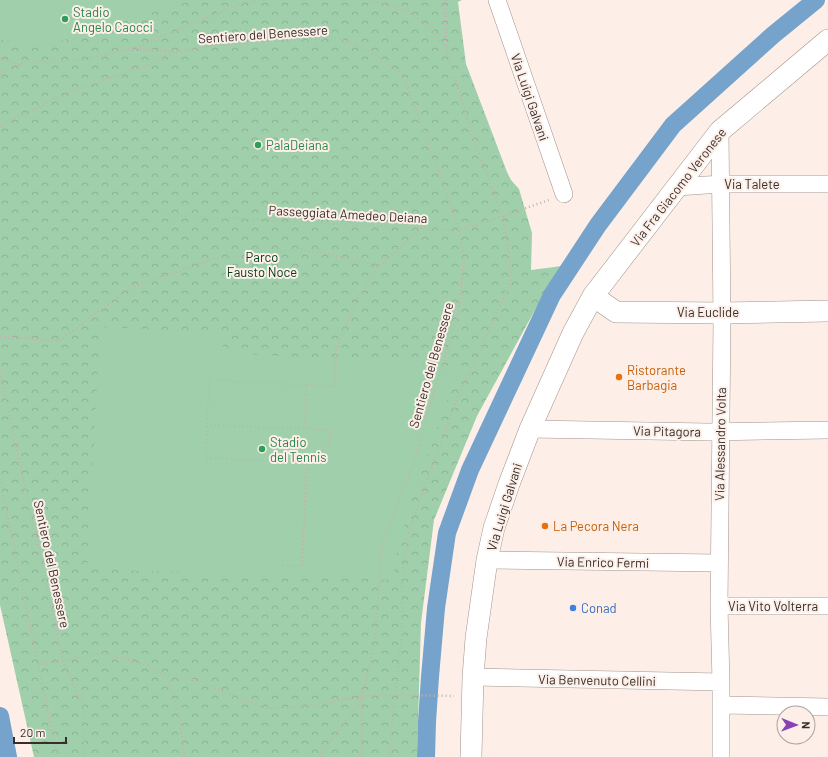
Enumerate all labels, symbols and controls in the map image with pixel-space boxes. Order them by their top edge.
place label: Stadio Angelo Caocci [73,4,153,35]
marker: Stadio Angelo Caocci [60,14,70,24]
street label: Sentiero del Benessere [198,21,329,47]
street label: Via Luigi Galvani [508,51,552,143]
street label: Via Fra Giacomo Veronese [627,124,729,249]
place label: PalaDeiana [266,137,329,153]
marker: PalaDeiana [253,140,263,150]
street label: Via Talete [724,176,780,192]
street label: Passeggiata Amedeo Deiana [268,202,428,226]
park label: Parco Fausto Noce [227,249,297,280]
street label: Sentiero del Benessere [405,300,457,430]
street label: Via Euclide [677,304,739,320]
place label: Ristorante Barbagia [627,362,686,393]
marker: Ristorante Barbagia [614,372,624,382]
street label: Via Alessandro Volta [711,387,729,501]
street label: Via Pitagora [633,422,701,440]
place label: Stadio del Tennis [270,434,327,465]
marker: Stadio del Tennis [257,444,267,454]
street label: Via Luigi Galvani [483,461,525,553]
street label: Sentiero del Benessere [31,499,73,629]
place label: La Pecora Nera [553,518,639,534]
marker: La Pecora Nera [540,521,550,531]
street label: Via Enrico Fermi [557,553,649,571]
street label: Via Vito Volterra [728,598,818,614]
place label: Conad [581,600,617,616]
marker: Conad [568,603,578,613]
street label: Via Benvenuto Cellini [538,671,656,689]
north arrow [776,705,816,745]
scale bar [14,719,66,745]
text: N [800,721,813,729]
text: 20 m [20,725,46,739]

